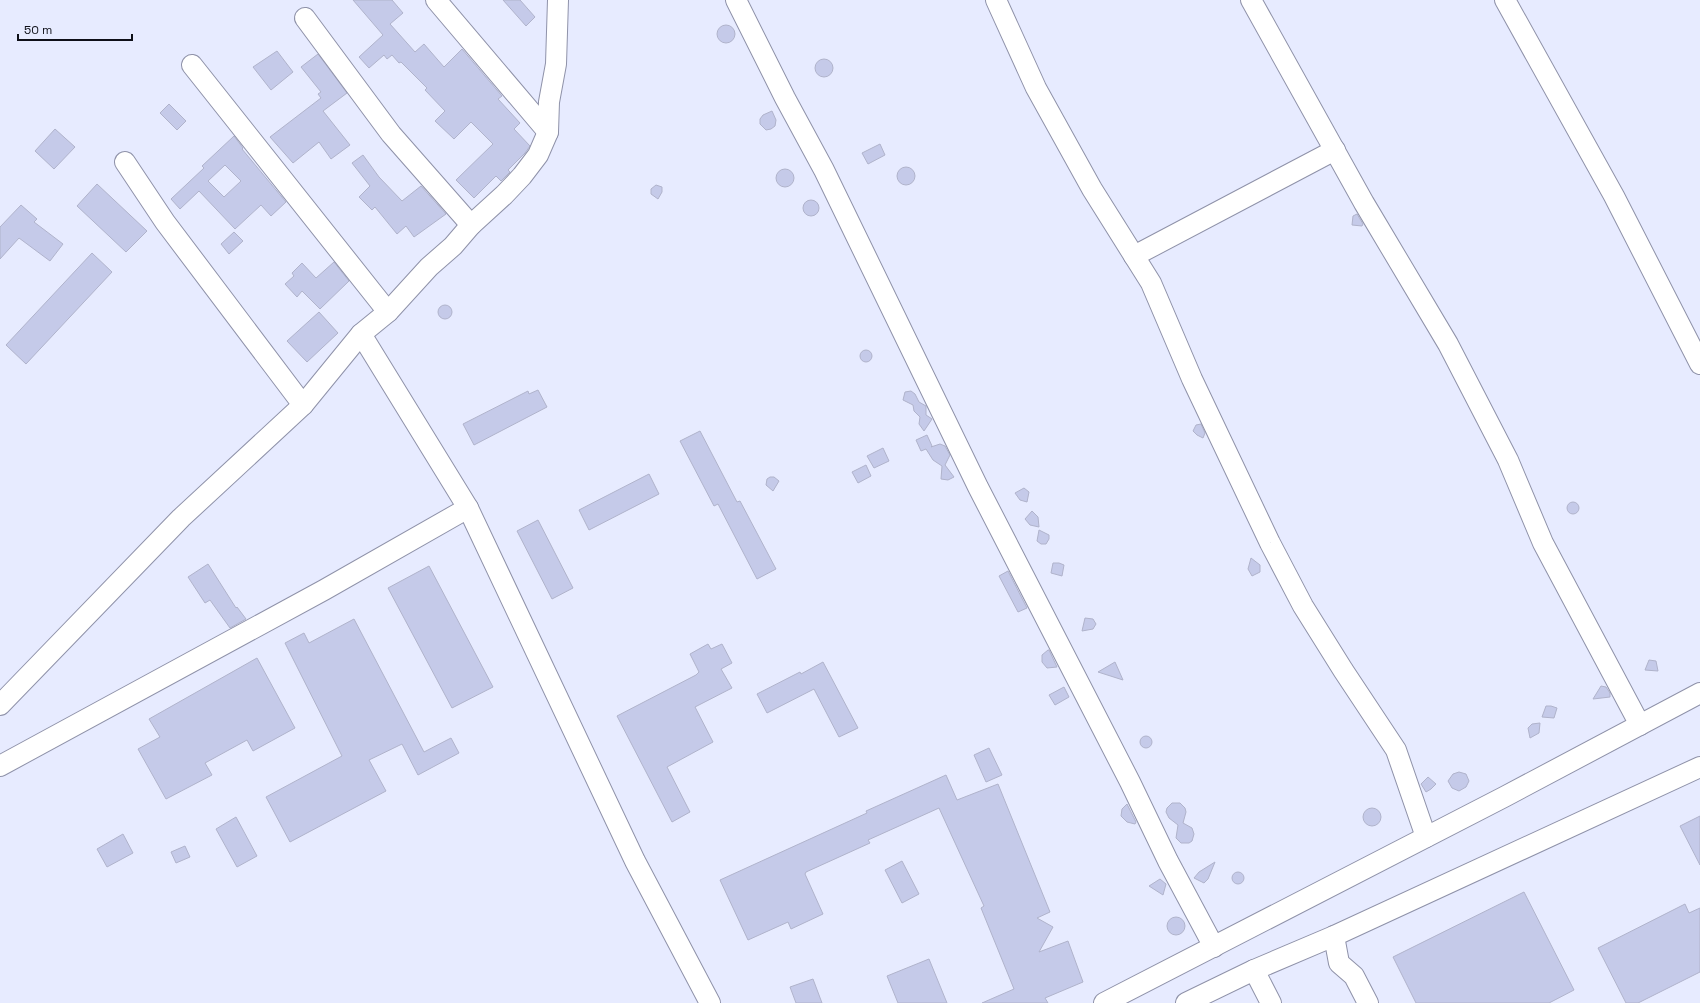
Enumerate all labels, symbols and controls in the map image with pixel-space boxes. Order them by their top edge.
scale bar [18,16,132,42]
text: 50 m [24,22,52,38]

